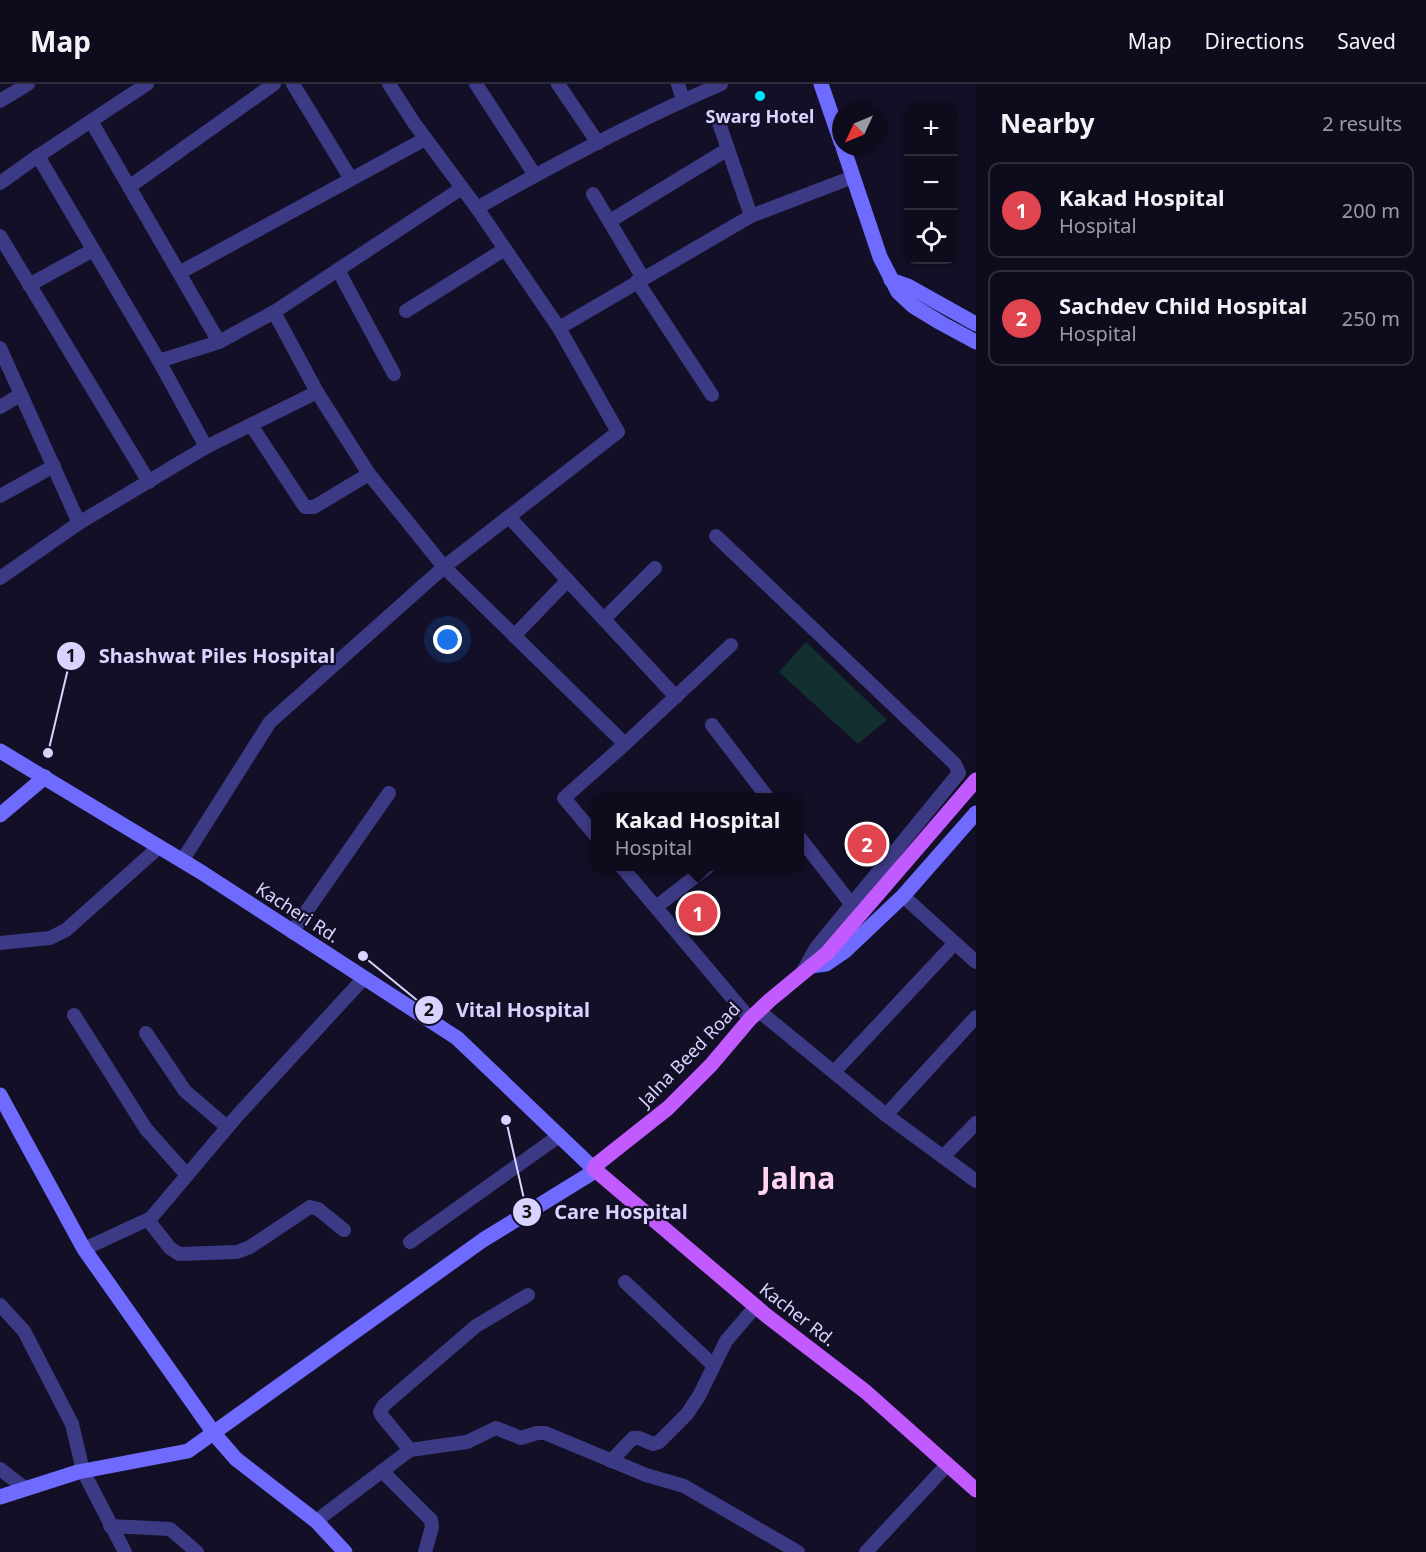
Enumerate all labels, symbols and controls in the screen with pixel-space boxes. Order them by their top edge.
text: Map [30,22,91,60]
text: Map [1128,27,1172,55]
text: Directions [1205,27,1304,55]
text: Saved [1337,27,1396,55]
marker: Swarg Hotel [753,89,767,103]
north arrow [832,102,886,156]
map controls [904,102,958,264]
button: + [904,102,958,156]
place label: Swarg Hotel [706,104,814,128]
text: Nearby [1000,105,1095,141]
text: 2 results [1322,110,1402,137]
button: − [904,156,958,210]
text: Kakad Hospital [1059,182,1225,212]
text: 1 [1016,197,1027,224]
text: 200 m [1342,197,1400,224]
button: locate [904,210,958,264]
text: Hospital [1059,212,1137,239]
text: Sachdev Child Hospital [1059,290,1307,320]
text: 2 [1016,305,1027,332]
text: 250 m [1342,305,1400,332]
text: Hospital [1059,320,1137,347]
your location [433,625,462,654]
callout: Shashwat Piles Hospital [56,637,347,675]
text: Shashwat Piles Hospital [99,642,335,669]
text: 1 [66,643,76,667]
popup [591,793,804,871]
text: Kakad Hospital [615,804,780,834]
pin: 2 [848,822,886,867]
text: Hospital [615,834,692,861]
street label: Kacheri Rd. [252,876,344,948]
pin: 1 [678,890,718,936]
callout: Vital Hospital [414,991,602,1029]
text: Vital Hospital [456,996,590,1023]
text: 2 [424,997,434,1021]
street label: Jalna Beed Road [632,997,745,1113]
district label: Jalna [758,1157,835,1198]
callout: Care Hospital [512,1193,700,1231]
text: Care Hospital [554,1198,688,1225]
text: 3 [522,1199,532,1223]
street label: Kacher Rd. [755,1277,841,1351]

